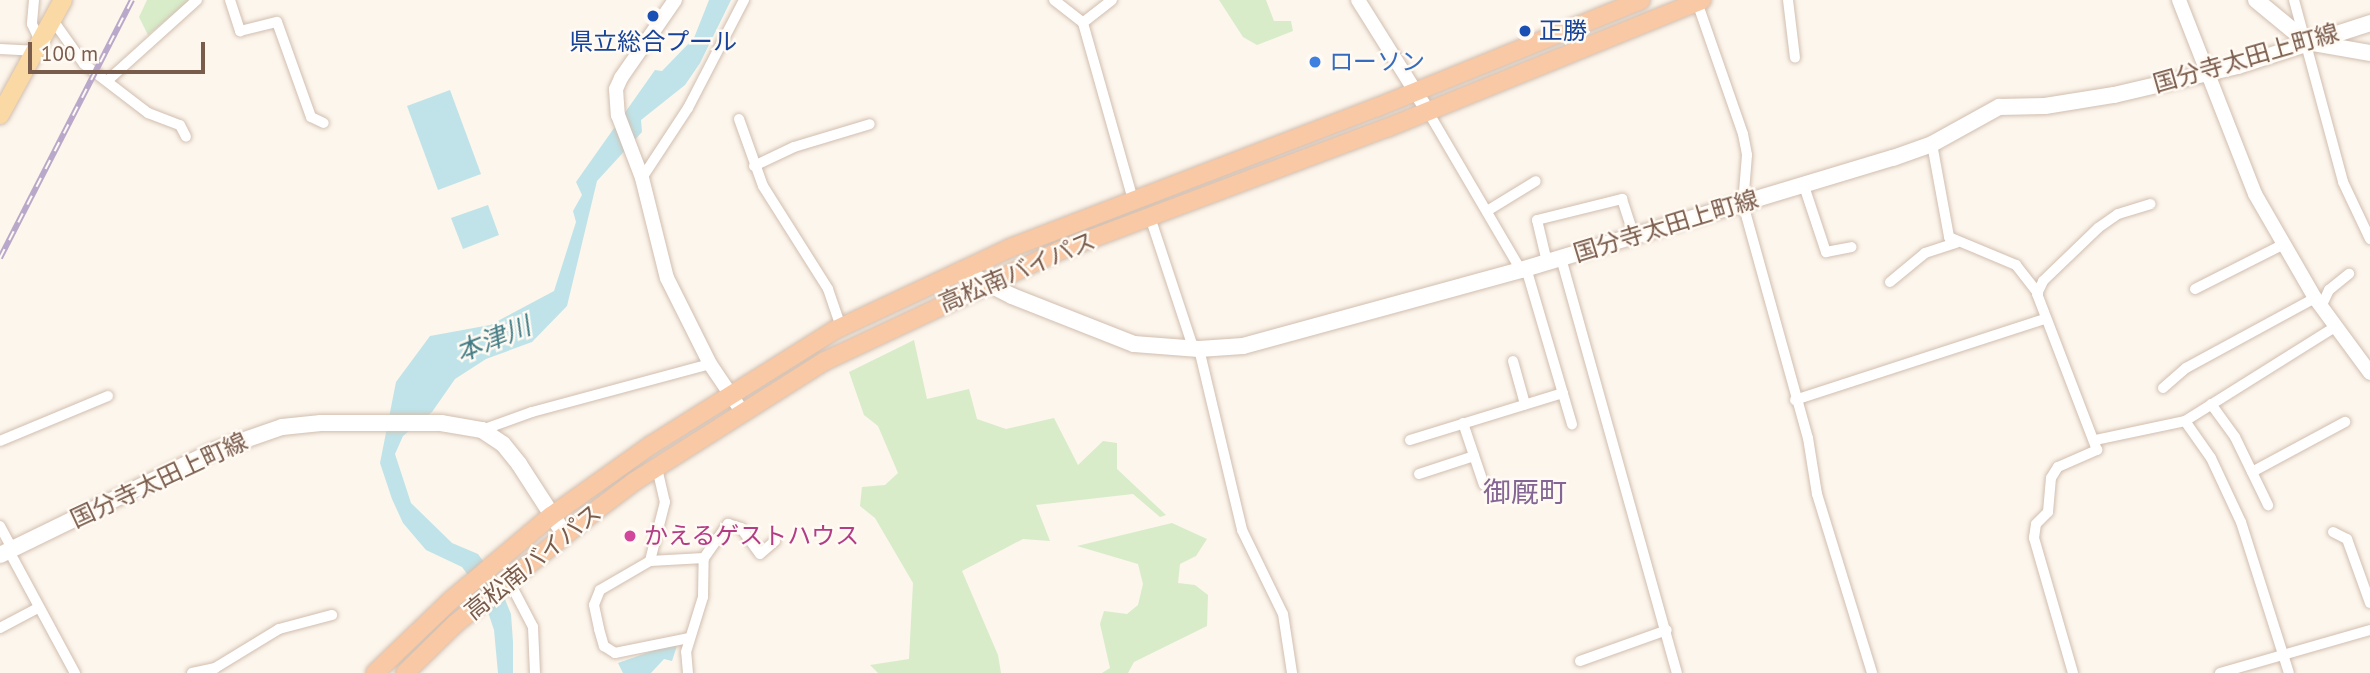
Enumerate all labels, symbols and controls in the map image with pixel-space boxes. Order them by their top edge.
marker: 県立総合プール [645,8,661,24]
place label: 正勝 [1539,17,1587,45]
street label: 国分寺太田上町線 [2150,18,2342,98]
marker: 正勝 [1517,23,1533,39]
scale bar [32,28,208,72]
place label: 県立総合プール [569,28,737,56]
text: 100 m [41,40,98,67]
place label: ローソン [1329,48,1425,76]
marker: ローソン [1307,54,1323,70]
street label: 国分寺太田上町線 [1570,184,1762,268]
street label: 高松南バイパス [934,226,1100,318]
water label: 本津川 [451,310,535,368]
street label: 国分寺太田上町線 [66,426,252,534]
district label: 御厩町 [1483,475,1567,509]
street label: 高松南バイパス [459,498,607,626]
place label: かえるゲストハウス [644,522,860,550]
marker: かえるゲストハウス [622,528,638,544]

